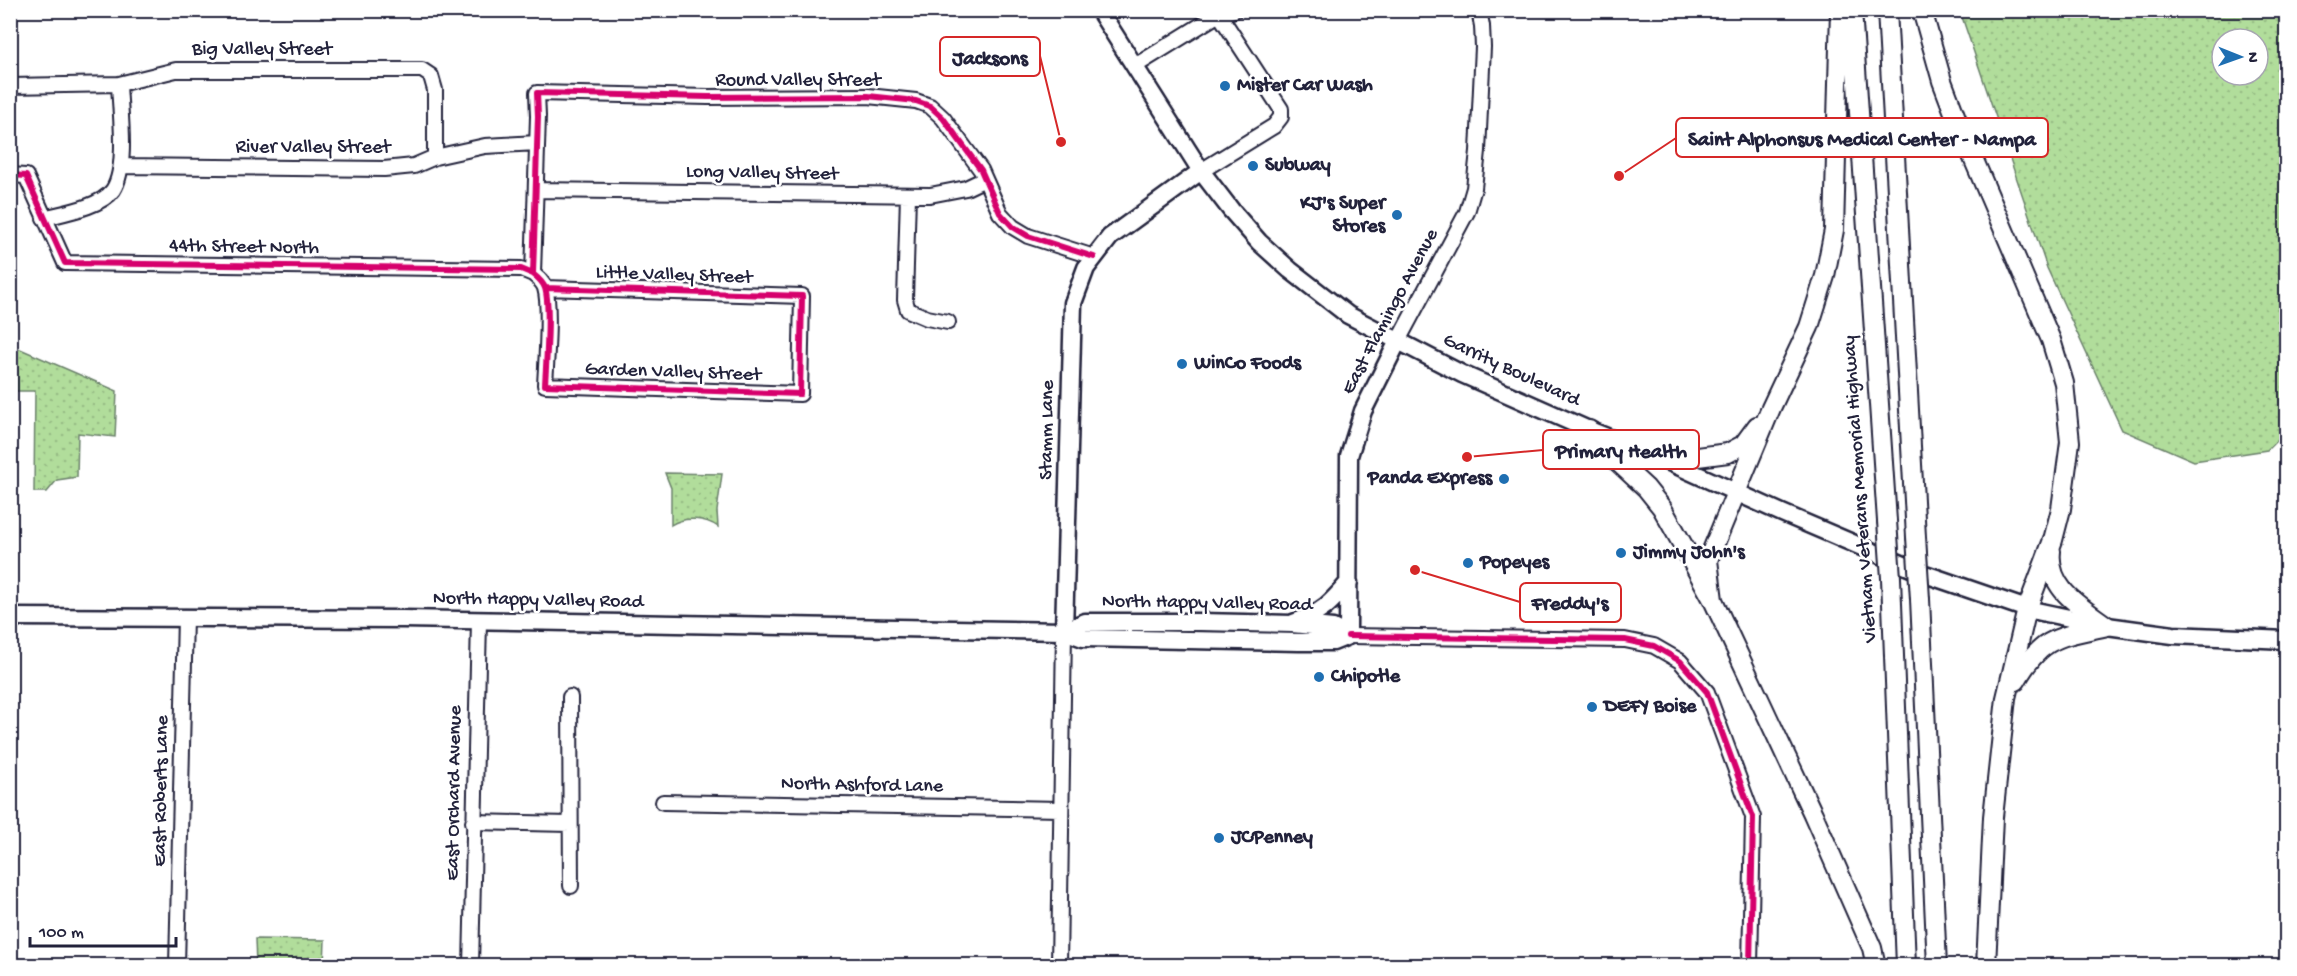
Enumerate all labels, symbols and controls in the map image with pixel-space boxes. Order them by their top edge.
north arrow [2210,27,2270,87]
callout: Jacksons [940,37,1040,76]
street label: Big Valley Street [191,39,334,62]
text: Jacksons [951,48,1029,73]
text: N [2242,52,2261,63]
street label: Round Valley Street [715,70,883,93]
place label: Mister Car Wash [1237,75,1373,98]
marker: Mister Car Wash [1218,79,1232,93]
callout: Saint Alphonsus Medical Center - Nampa [1676,118,2048,157]
text: Saint Alphonsus Medical Center - Nampa [1688,129,2037,154]
street label: River Valley Street [235,137,392,160]
place label: Subway [1265,155,1331,178]
marker: Subway [1246,159,1260,173]
street label: Long Valley Street [686,161,840,187]
place label: KJ's Super Stores [1299,193,1387,239]
marker: KJ's Super Stores [1390,208,1404,222]
street label: East Flamingo Avenue [1338,225,1445,399]
street label: 44th Street North [169,235,319,261]
street label: Little Valley Street [595,262,755,290]
street label: Garrity Boulevard [1439,329,1585,414]
street label: Vietnam Veterans Memorial Highway [1839,334,1883,644]
place label: WinCo Foods [1193,353,1303,376]
marker: WinCo Foods [1175,357,1189,371]
street label: Garden Valley Street [584,358,763,388]
street label: Stamm Lane [1036,379,1060,480]
callout: Primary Health [1543,430,1699,469]
text: Primary Health [1554,441,1688,466]
place label: Panda Express [1367,468,1494,491]
marker: Panda Express [1497,472,1511,486]
place label: Jimmy John's [1632,542,1746,565]
marker: Jimmy John's [1614,546,1628,560]
place label: Popeyes [1479,552,1551,575]
marker: Popeyes [1461,556,1475,570]
callout: Freddy's [1520,583,1621,622]
street label: North Happy Valley Road [433,588,646,614]
street label: North Happy Valley Road [1102,591,1315,617]
text: Freddy's [1530,593,1610,618]
place label: Chipotle [1330,666,1401,689]
marker: Chipotle [1312,670,1326,684]
place label: DEFY Boise [1602,696,1697,719]
marker: DEFY Boise [1585,700,1599,714]
street label: East Orchard Avenue [442,705,468,881]
street label: East Roberts Lane [149,715,175,867]
street label: North Ashford Lane [781,773,944,799]
place label: JCPenney [1230,827,1313,850]
marker: JCPenney [1212,831,1226,845]
scale bar [30,910,176,948]
text: 100 m [38,923,84,944]

